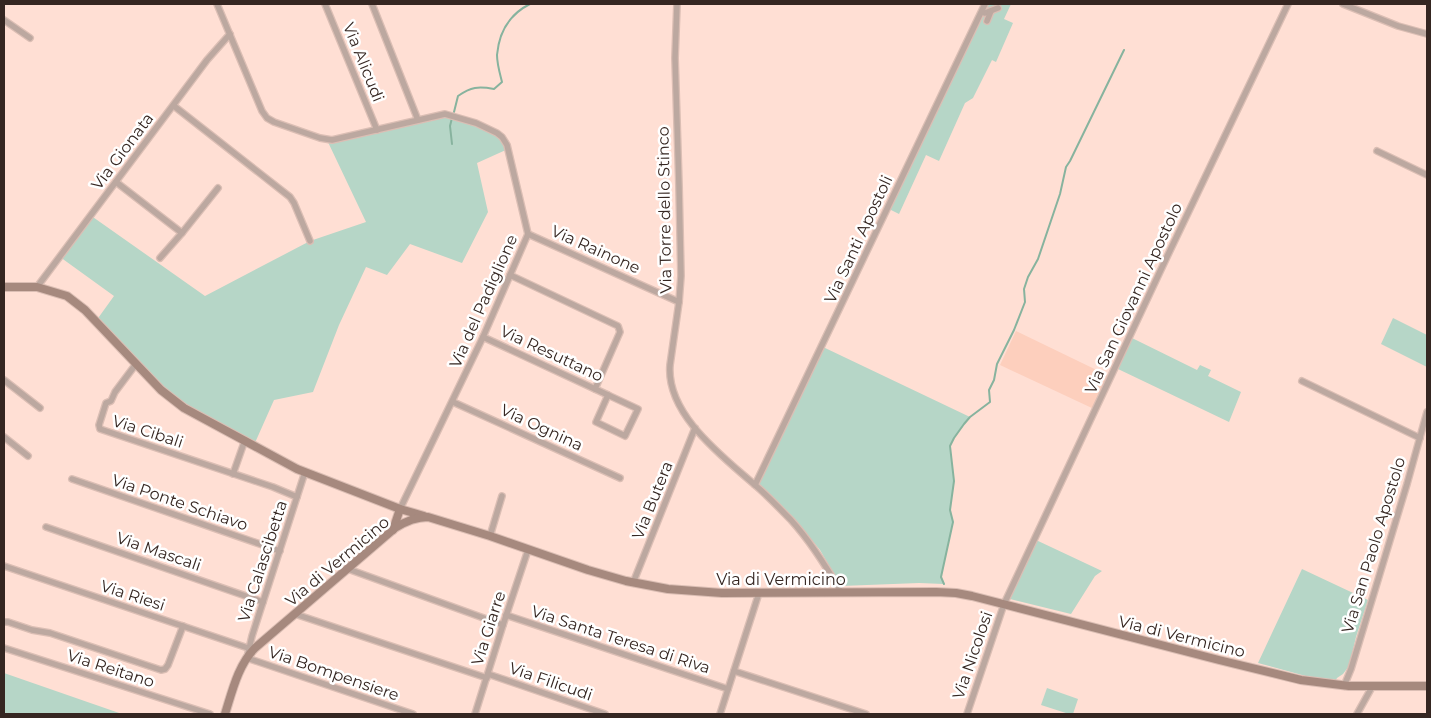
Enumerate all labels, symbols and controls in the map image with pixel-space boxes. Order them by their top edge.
street label: Via Alicudi [339,20,388,105]
street label: Via Gionata [87,109,157,194]
street label: Via Torre dello Stinco [654,126,675,294]
street label: Via Santi Apostoli [820,172,896,306]
street label: Via San Giovanni Apostolo [1081,200,1186,397]
street label: Via Rainone [548,221,643,278]
street label: Via del Padiglione [446,232,521,371]
street label: Via Resuttano [497,321,606,386]
street label: Via Ognina [498,400,586,455]
street label: Via Cibali [110,411,186,452]
street label: Via San Paolo Apostolo [1338,455,1409,635]
street label: Via Butera [628,458,677,542]
street label: Via Ponte Schiavo [109,470,250,535]
street label: Via Calascibetta [234,498,291,624]
street label: Via di Vermicino [282,512,393,610]
street label: Via Mascali [114,528,204,575]
street label: Via di Vermicino [716,570,846,589]
street label: Via Riesi [98,576,167,615]
street label: Via Giarre [468,589,509,668]
street label: Via Santa Teresa di Riva [529,602,713,677]
street label: Via Nicolosi [949,609,996,702]
street label: Via di Vermicino [1117,612,1247,661]
street label: Via Bompensiere [266,642,402,705]
street label: Via Reitano [65,645,157,692]
street label: Via Filicudi [507,658,595,705]

